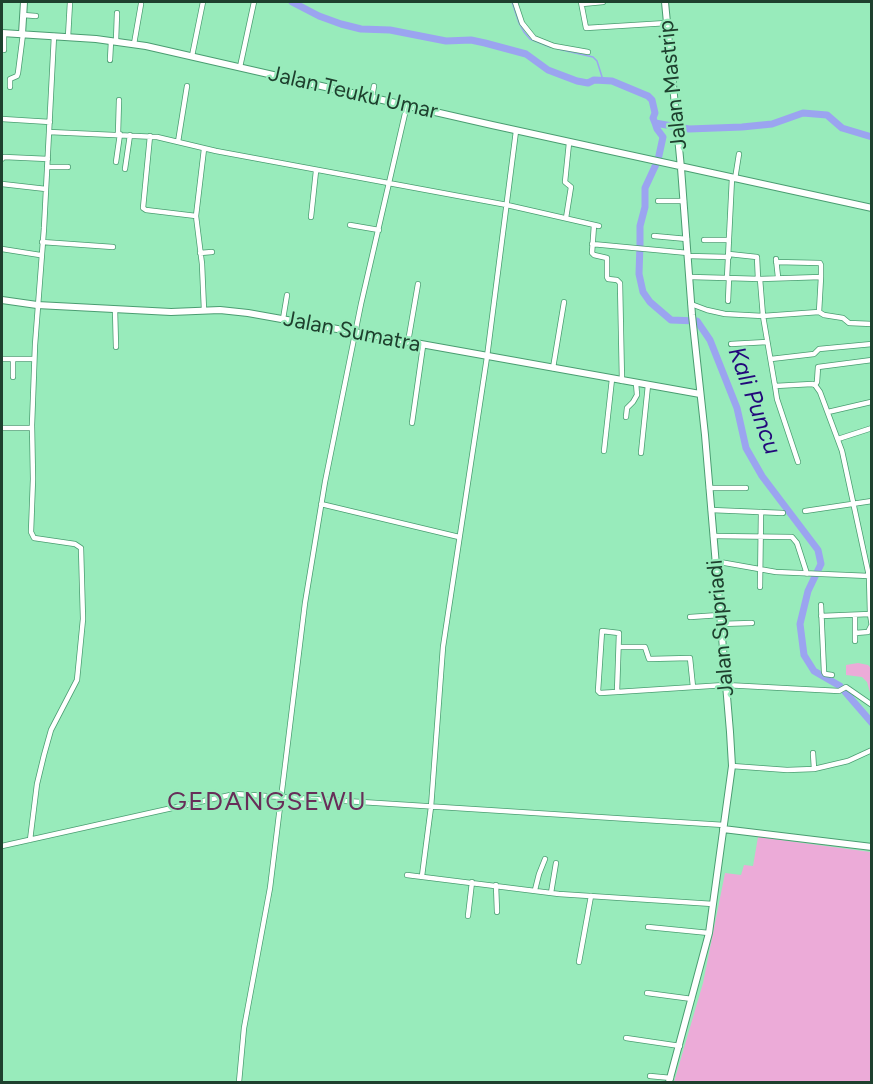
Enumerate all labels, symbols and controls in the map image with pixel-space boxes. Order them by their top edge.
street label: Jalan Mastrip [653,19,693,151]
street label: Jalan Teuku Umar [266,61,440,125]
street label: Jalan Sumatra [281,306,423,358]
water label: Kali Puncu [721,343,787,459]
street label: Jalan Supriadi [702,559,740,697]
district label: GEDANGSEWU [167,786,367,818]

